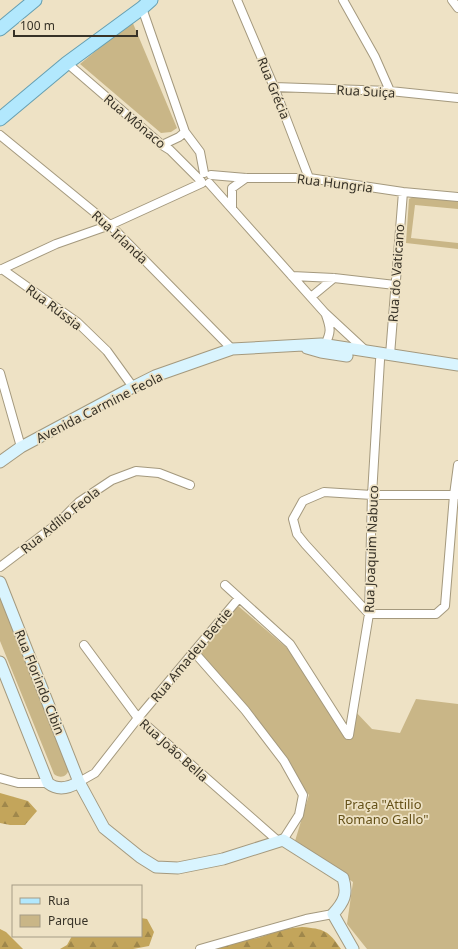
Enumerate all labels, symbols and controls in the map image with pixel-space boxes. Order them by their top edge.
scale bar [14,12,137,38]
text: 100 m [20,17,55,34]
street label: Rua Grécia [253,54,295,122]
street label: Rua Suiça [336,80,396,102]
street label: Rua Mônaco [100,90,170,152]
street label: Rua Hungria [296,169,374,197]
street label: Rua Irlanda [88,206,152,268]
street label: Rua do Vaticano [384,223,408,323]
street label: Rua Rússia [22,280,86,334]
street label: Avenida Carmine Feola [33,367,165,447]
street label: Rua Adílio Feola [17,482,103,558]
street label: Rua Joaquim Nabuco [360,485,382,613]
street label: Rua Amadeu Bertie [146,604,236,706]
street label: Rua Florindo Cibin [11,627,69,737]
street label: Rua João Bella [136,714,212,786]
park label: Praça "Attilio Romano Gallo" [337,795,429,828]
legend [12,885,142,937]
text: Rua [48,892,70,909]
text: Parque [48,912,89,929]

